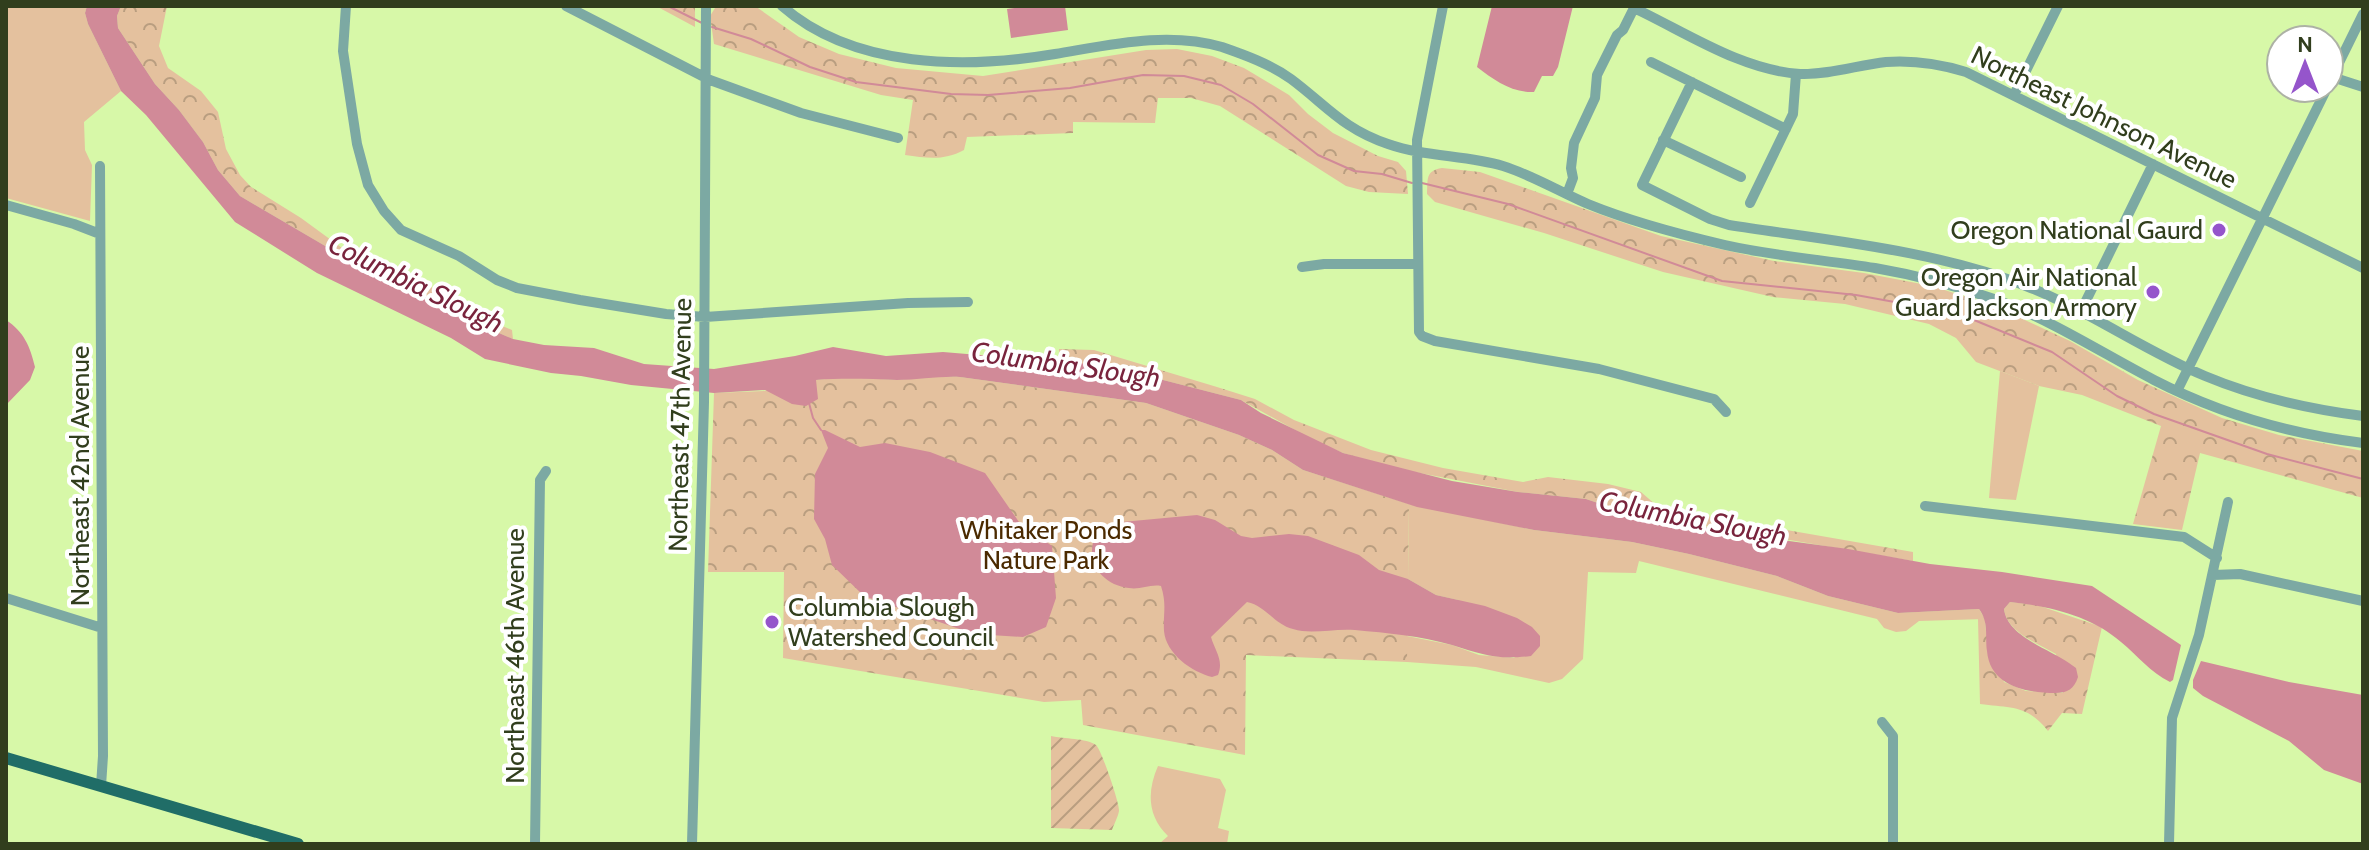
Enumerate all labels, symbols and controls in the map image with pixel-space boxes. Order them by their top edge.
north arrow [2265,24,2345,104]
text: N [2297,31,2313,58]
street label: Northeast Johnson Avenue [1966,39,2242,195]
place label: Oregon National Gaurd [1951,214,2203,246]
marker: Oregon National Gaurd [2210,221,2228,239]
water label: Columbia Slough [323,226,509,340]
place label: Oregon Air National Guard Jackson Armory [1895,261,2137,323]
marker: Oregon Air National Guard Jackson Armory [2144,283,2162,301]
street label: Northeast 47th Avenue [662,298,698,552]
water label: Columbia Slough [969,334,1163,394]
street label: Northeast 42nd Avenue [64,346,96,606]
water label: Columbia Slough [1596,483,1790,553]
park label: Whitaker Ponds Nature Park [960,514,1132,576]
street label: Northeast 46th Avenue [499,528,531,784]
place label: Columbia Slough Watershed Council [788,591,994,653]
marker: Columbia Slough Watershed Council [763,613,781,631]

